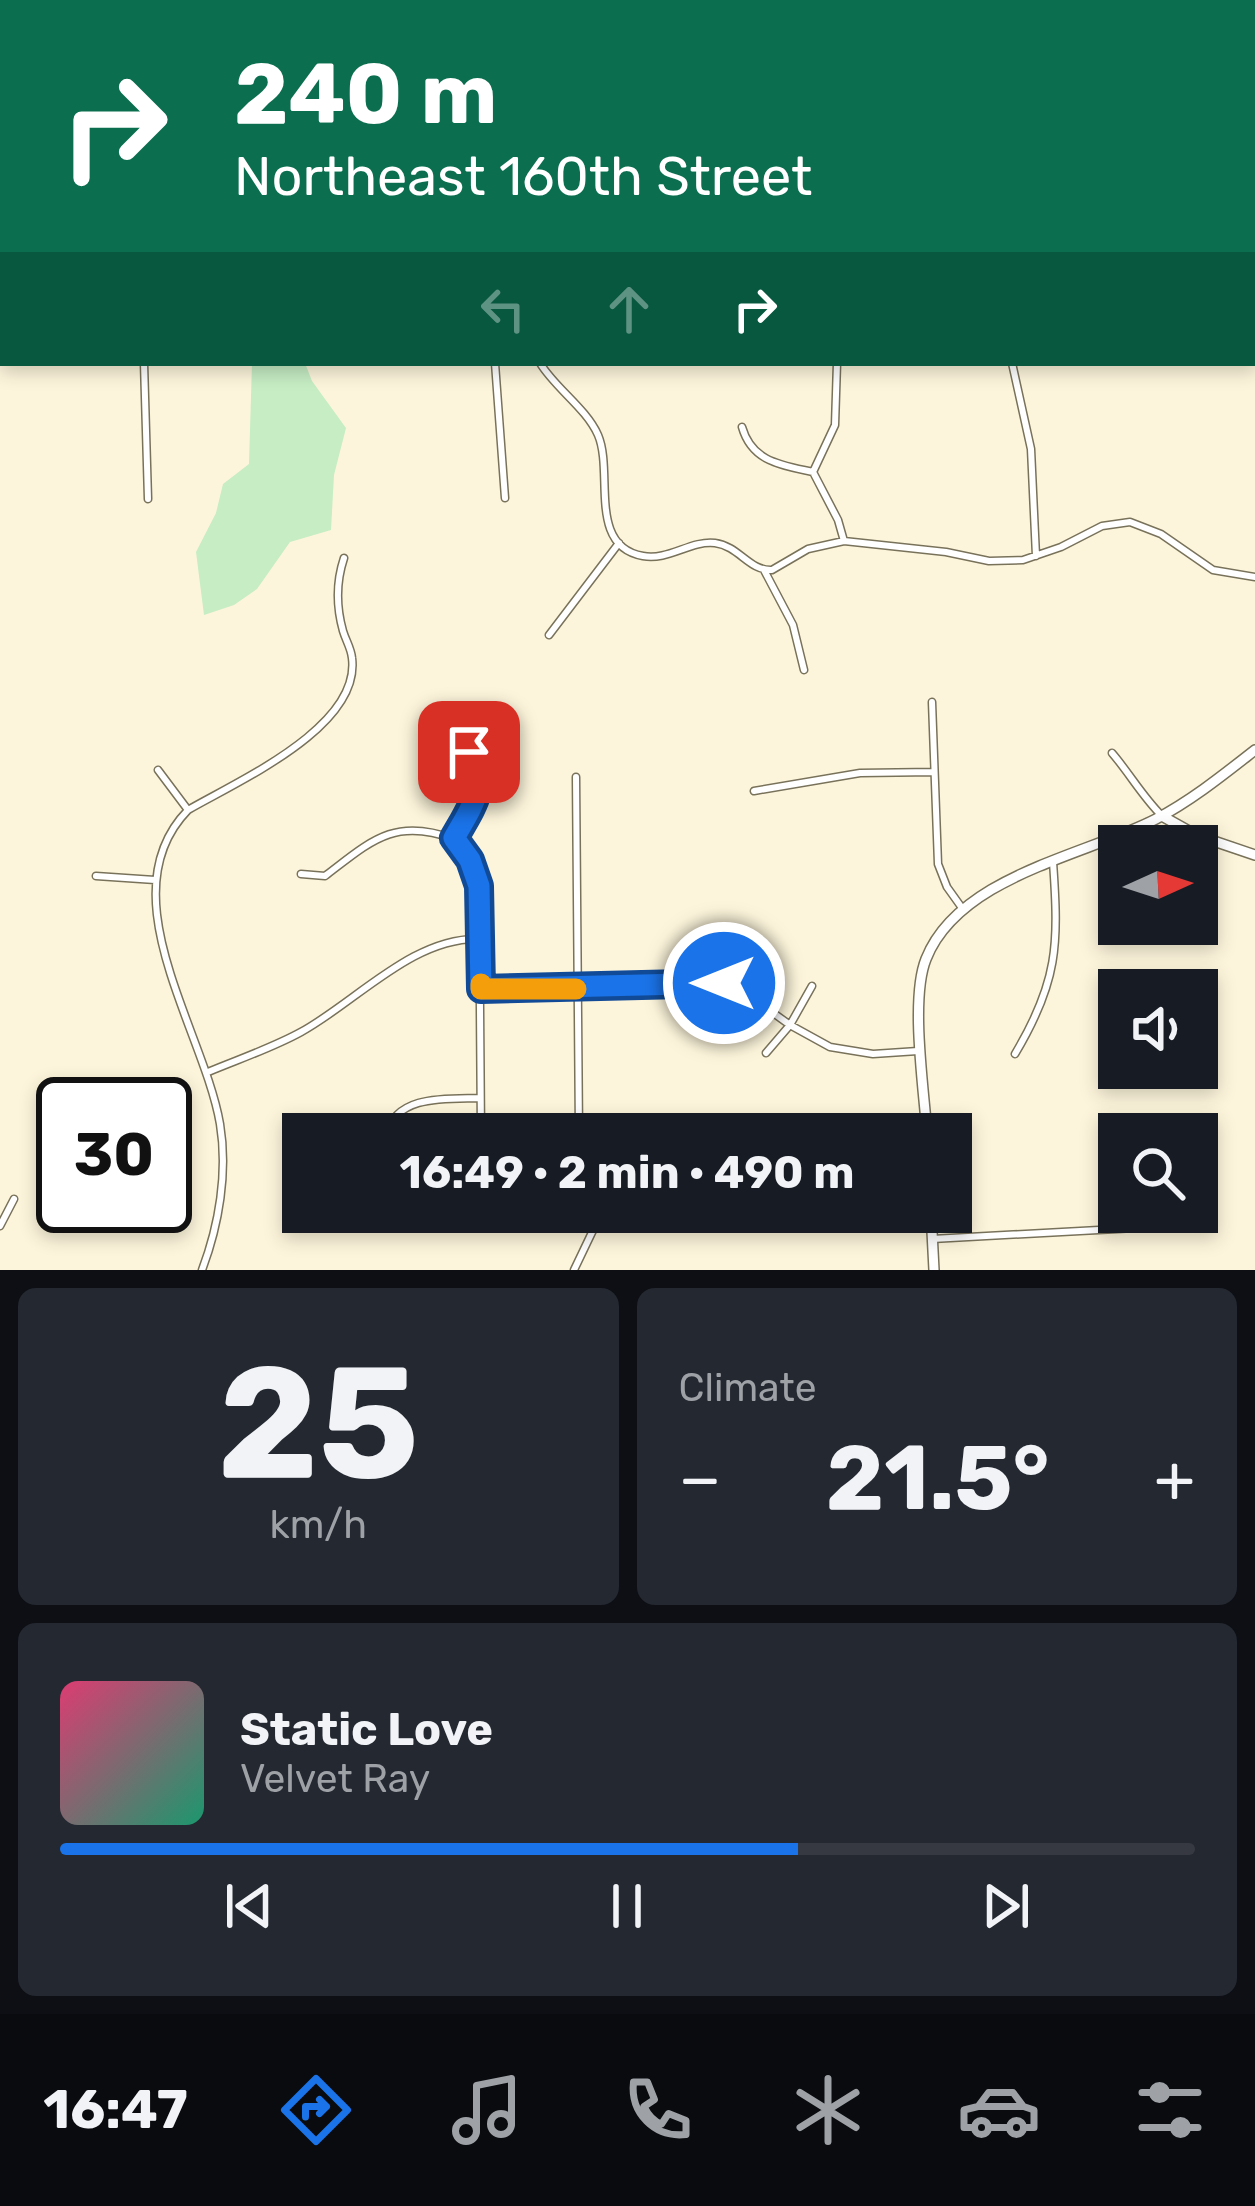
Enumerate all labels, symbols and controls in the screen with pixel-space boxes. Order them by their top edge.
text: 240 m [234,44,498,144]
icon: right [36,48,192,204]
text: Northeast 160th Street [234,145,812,209]
icon: left [470,276,536,342]
icon: ahead [596,276,662,342]
icon: right [722,276,788,342]
pin [418,701,520,803]
icon: arrive [436,719,502,785]
north arrow [1098,825,1218,945]
map controls [1098,825,1218,1233]
position arrow [661,920,787,1046]
button: sound [1098,969,1218,1089]
speed limit sign: 30 [36,1077,192,1233]
button: search [1098,1113,1218,1233]
text: 16:49 · 2 min · 490 m [400,1146,854,1199]
text: 25 [217,1331,419,1516]
text: Climate [679,1365,817,1411]
text: 21.5° [826,1425,1050,1532]
text: − [679,1439,721,1518]
text: + [1154,1439,1195,1518]
text: km/h [270,1502,367,1548]
text: Static Love [240,1703,493,1756]
text: Velvet Ray [240,1756,430,1802]
icon: previous [216,1873,282,1939]
icon: pause [594,1873,660,1939]
icon: next [973,1873,1039,1939]
icon: directions [274,2068,358,2152]
icon: music [445,2068,529,2152]
icon: phone [616,2068,700,2152]
icon: climate [786,2068,870,2152]
icon: car [957,2068,1041,2152]
icon: filters [1128,2068,1212,2152]
text: 16:47 [43,2078,188,2142]

